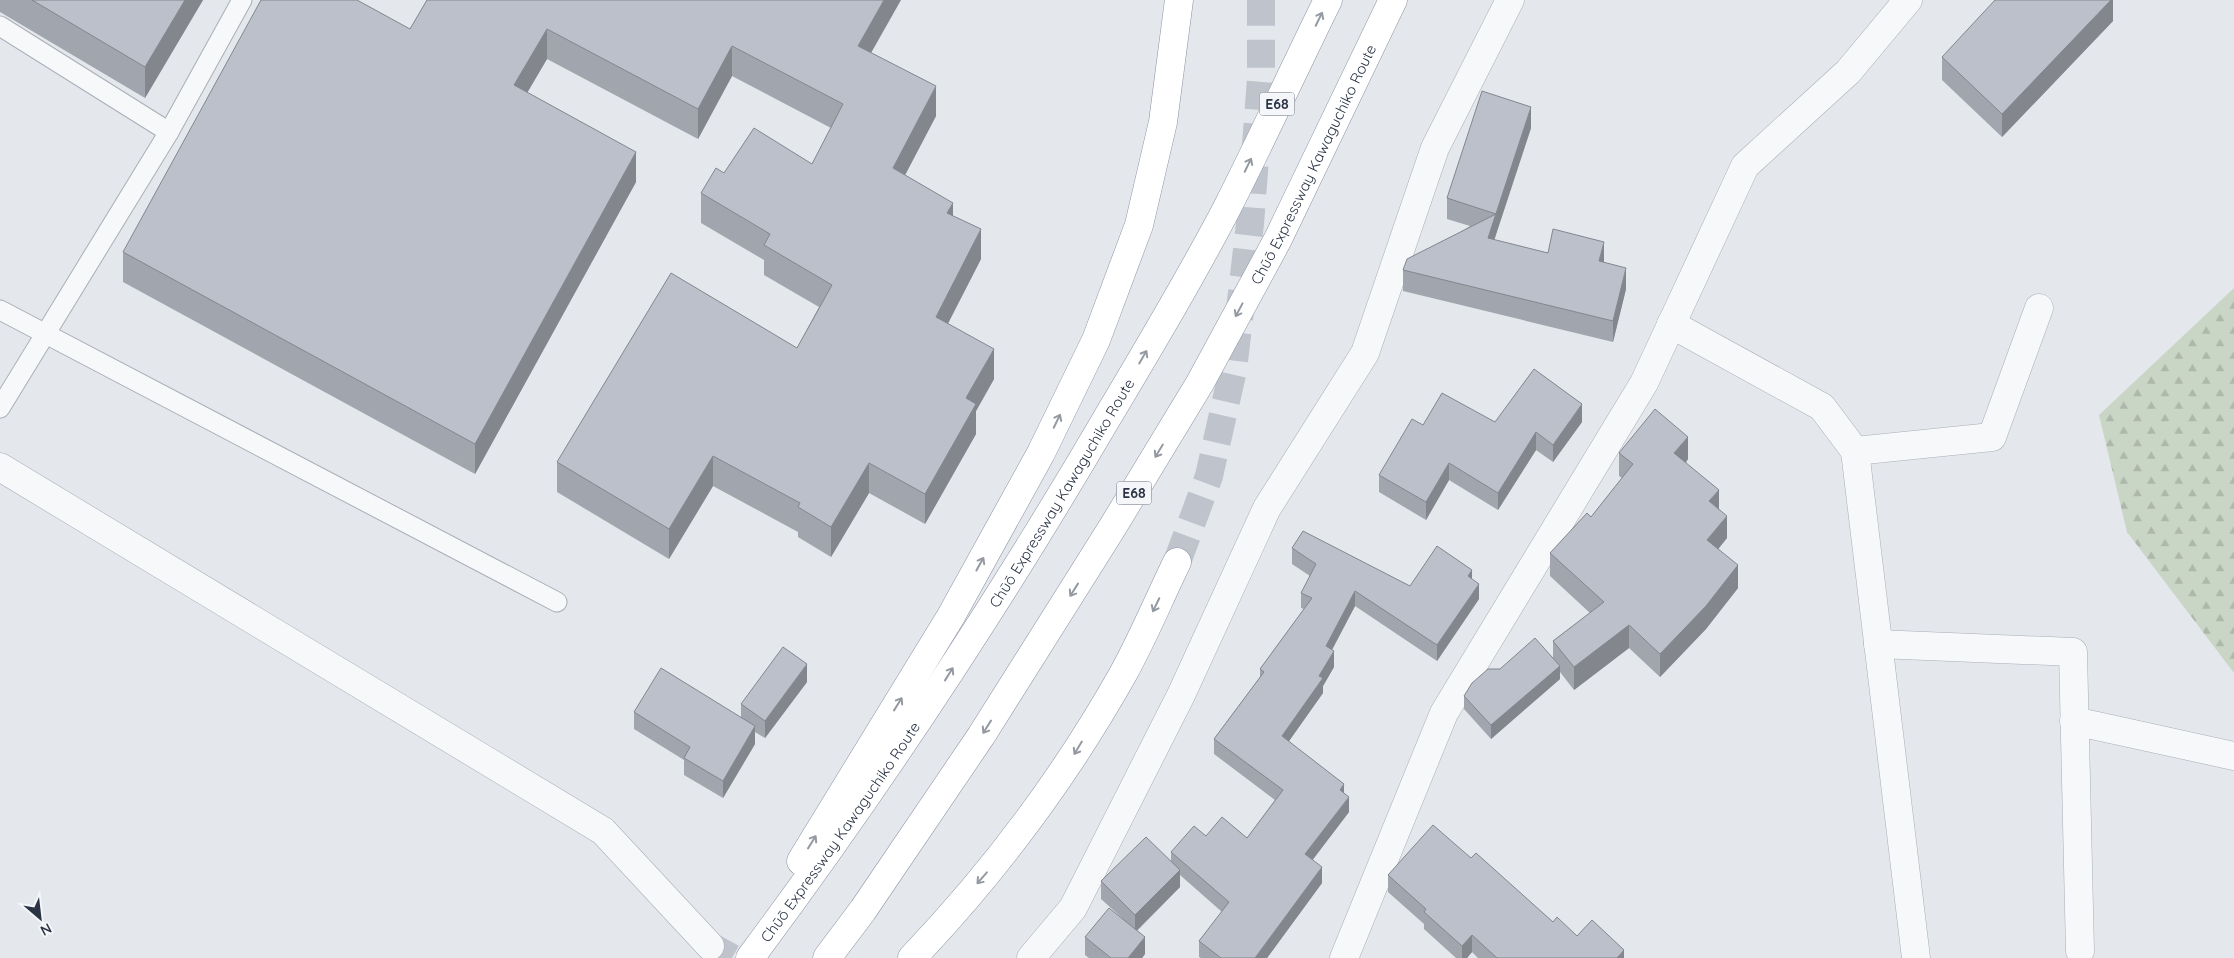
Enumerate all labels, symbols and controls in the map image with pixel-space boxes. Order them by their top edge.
one-way arrow [1315,12,1324,27]
street label: Chūō Expressway Kawaguchiko Route [1246,41,1380,287]
road number: E68 [1260,92,1294,116]
one-way arrow [1244,158,1253,173]
one-way arrow [1234,303,1244,318]
one-way arrow [1139,350,1149,364]
street label: Chūō Expressway Kawaguchiko Route [984,375,1138,611]
one-way arrow [1052,413,1062,428]
one-way arrow [1153,444,1163,458]
road number: E68 [1116,482,1152,504]
one-way arrow [976,557,986,571]
one-way arrow [1068,582,1078,596]
one-way arrow [1151,598,1161,613]
one-way arrow [944,668,954,682]
one-way arrow [893,697,903,711]
street label: Chūō Expressway Kawaguchiko Route [756,718,924,946]
one-way arrow [981,720,991,734]
one-way arrow [1073,740,1083,754]
one-way arrow [808,835,818,849]
one-way arrow [976,872,988,885]
north arrow [15,893,65,943]
text: N [37,919,55,940]

